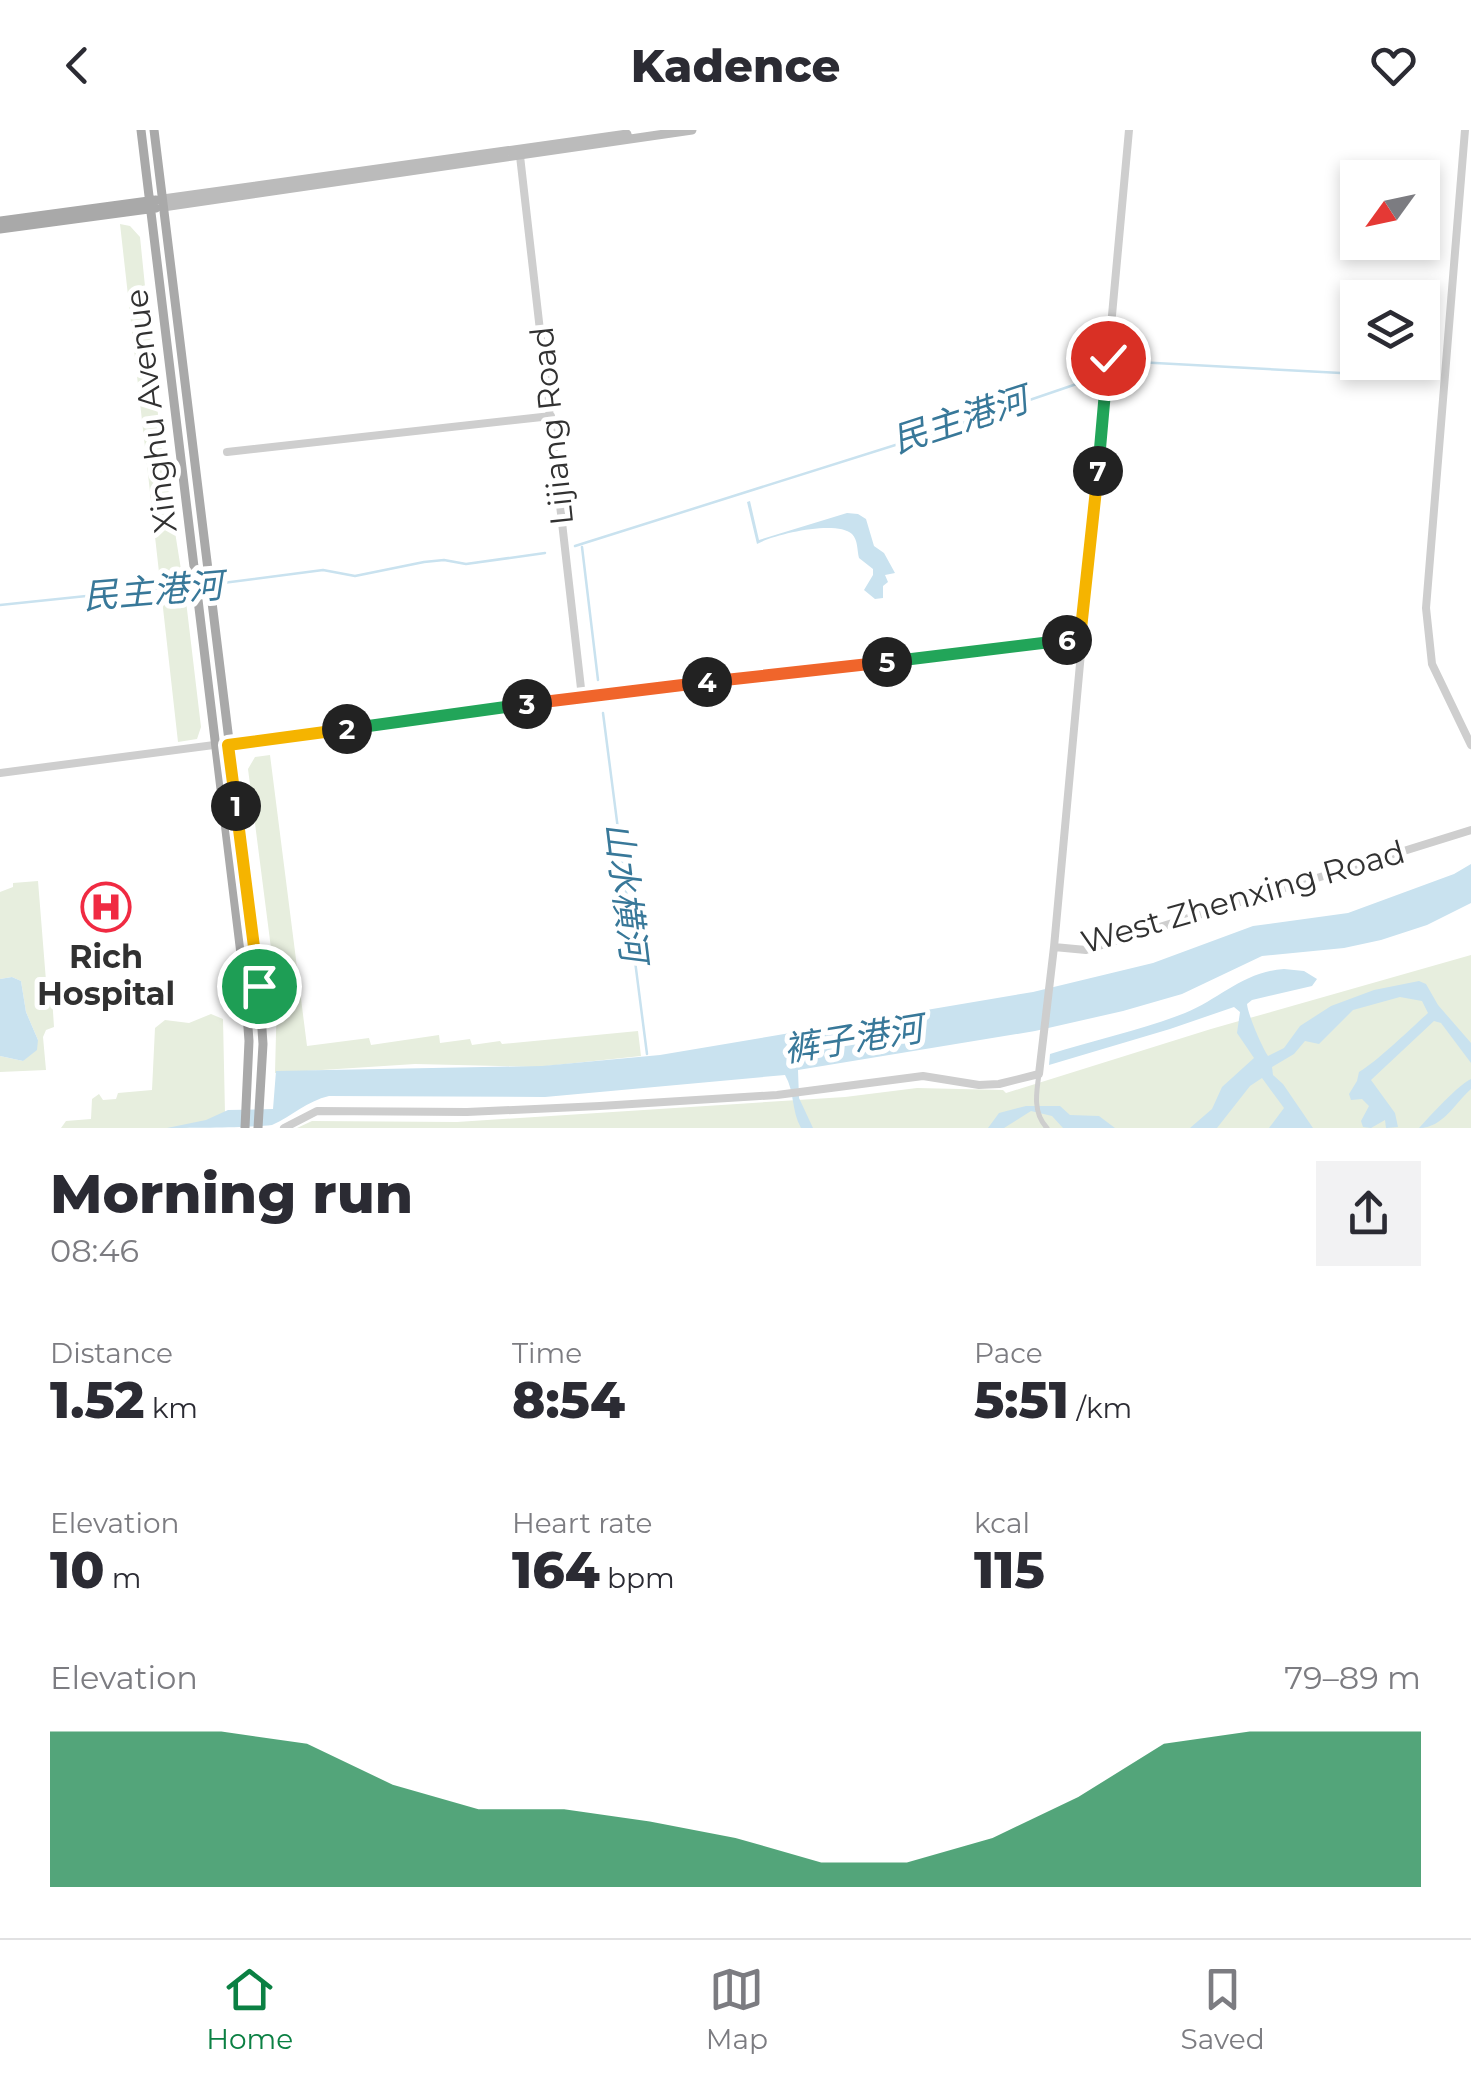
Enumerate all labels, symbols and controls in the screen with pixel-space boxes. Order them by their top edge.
icon: back [50,38,105,93]
text: Kadence [631,38,840,93]
icon: heart [1366,38,1421,93]
north arrow [1340,160,1440,260]
map controls [1340,160,1440,380]
button: layers [1340,280,1440,380]
street label: Xinghu Avenue [116,287,185,535]
pin [1066,316,1151,401]
street label: Lijiang Road [522,325,581,527]
icon: check [1081,331,1136,386]
water label: 民主港河 [887,376,1039,462]
pin: 7 [1073,446,1123,496]
text: 7 [1089,454,1107,488]
water label: 民主港河 [81,562,231,618]
pin: 6 [1042,615,1092,665]
text: 6 [1058,623,1076,657]
pin: 5 [862,637,912,687]
text: 5 [879,645,895,679]
pin: 4 [682,657,732,707]
text: 4 [697,665,717,699]
pin: 3 [502,679,552,729]
text: 3 [519,687,535,721]
pin: 2 [322,704,372,754]
text: 2 [339,712,355,746]
pin: 1 [211,781,261,831]
text: 1 [231,789,241,823]
water label: 山水横河 [597,820,657,970]
street label: West Zhenxing Road [1077,832,1409,961]
hospital icon: Rich Hospital [80,881,132,933]
place label: Rich Hospital [37,937,175,1013]
pin [217,944,302,1029]
icon: arrive [232,959,287,1014]
water label: 裤子港河 [780,1005,931,1071]
text: Morning run [50,1160,413,1227]
button: share [1316,1161,1421,1266]
text: 08:46 [50,1231,139,1270]
text: Distance [50,1336,173,1370]
text: Time [512,1336,582,1370]
text: Pace [974,1336,1043,1370]
text: 1.52 [50,1370,144,1431]
text: 8:54 [512,1370,625,1431]
text: 5:51 [974,1370,1069,1431]
text: km [144,1391,198,1425]
text: /km [1069,1391,1132,1425]
text: Elevation [50,1506,179,1540]
text: Heart rate [512,1506,653,1540]
text: kcal [974,1506,1030,1540]
text: 10 [50,1540,105,1601]
text: 164 [512,1540,600,1601]
text: 115 [974,1540,1045,1601]
text: m [105,1561,142,1595]
text: bpm [600,1561,675,1595]
text: Elevation [50,1658,198,1697]
text: 79–89 m [1284,1658,1421,1697]
tab: Home [206,1962,293,2056]
tab: Map [706,1962,768,2056]
tab: Saved [1181,1962,1265,2056]

